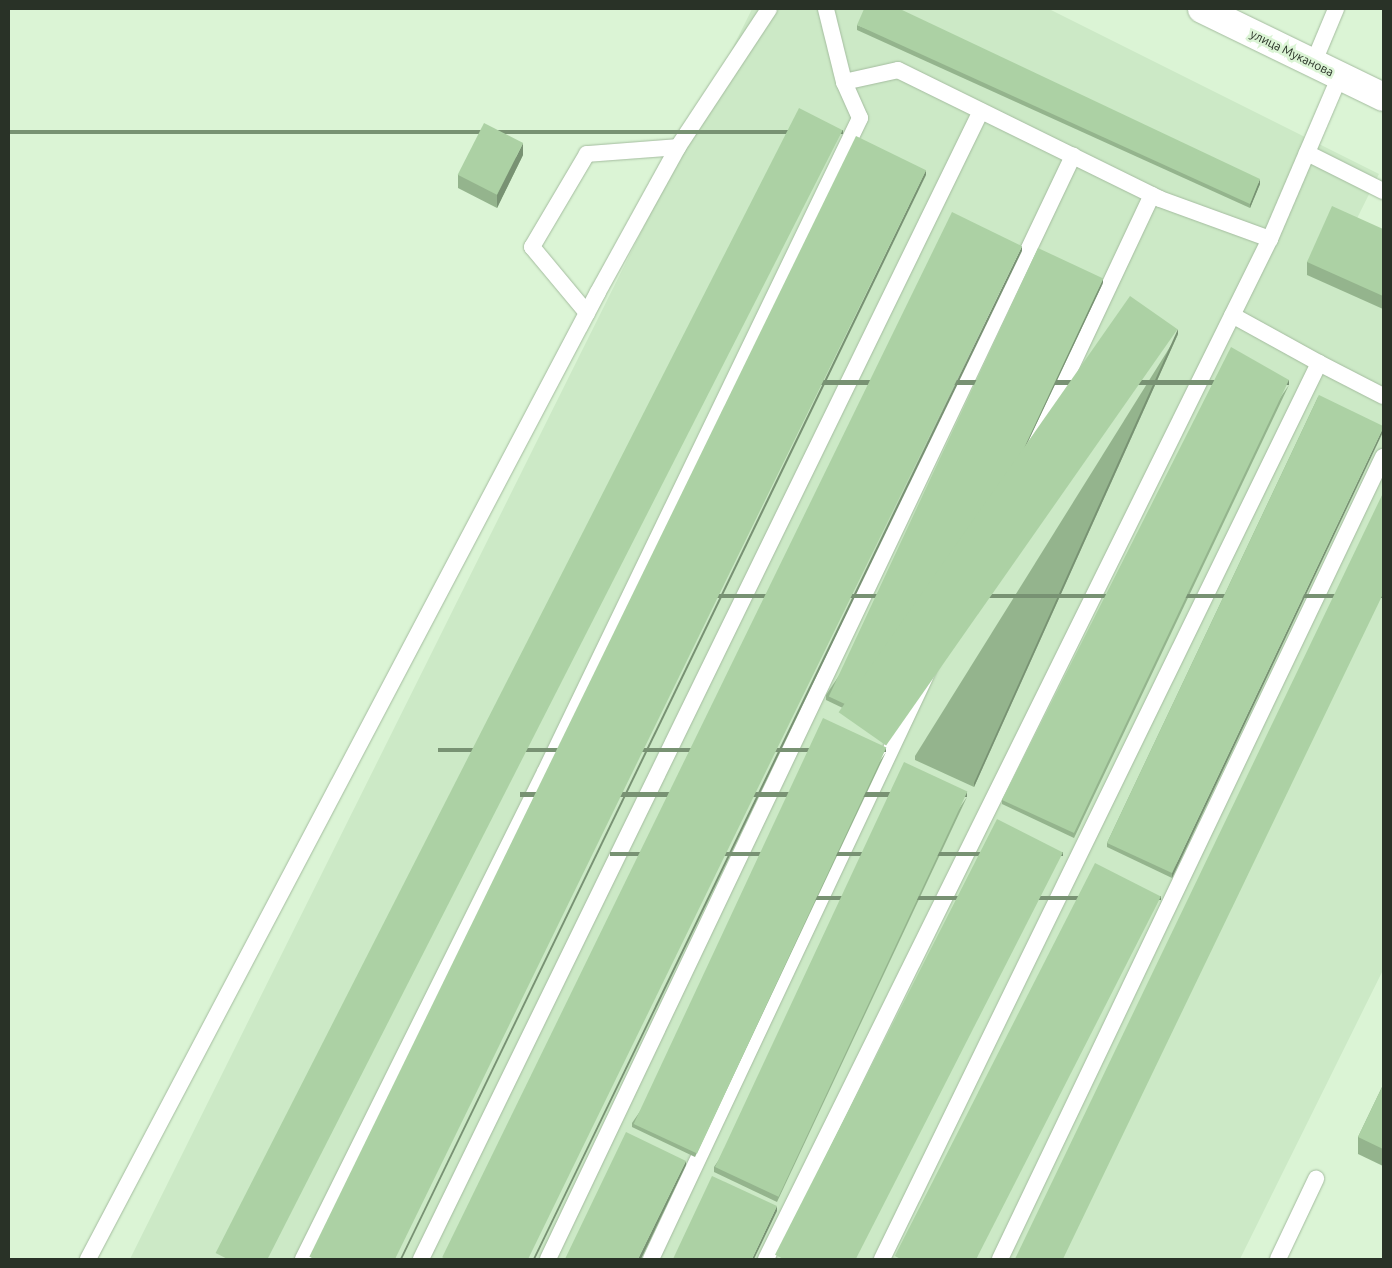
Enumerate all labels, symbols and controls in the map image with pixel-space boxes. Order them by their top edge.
street label: улица Муканова [1248,27,1336,79]

